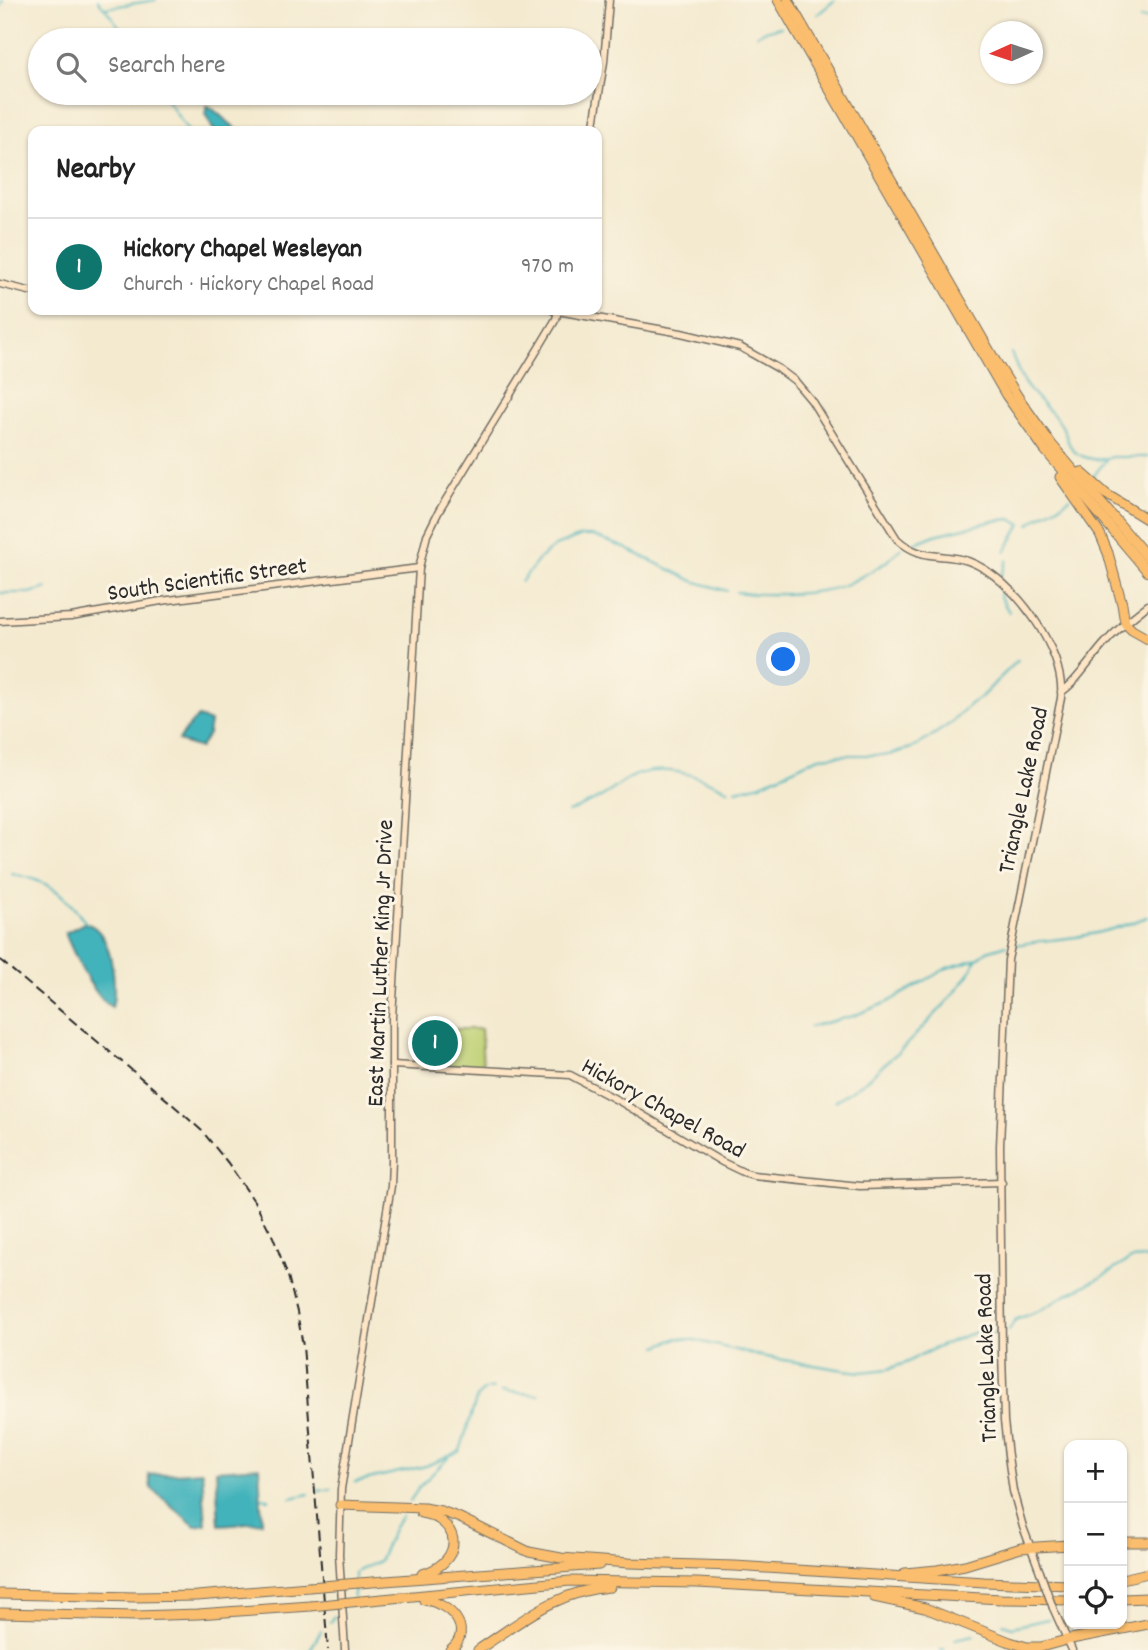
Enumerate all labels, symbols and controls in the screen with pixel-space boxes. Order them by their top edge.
north arrow [980,21,1043,84]
search box [28,28,602,105]
icon: search [52,48,90,86]
text: Search here [108,48,226,85]
text: Nearby [56,150,134,193]
text: Hickory Chapel Wesleyan [123,232,362,269]
text: 1 [76,251,82,284]
text: 970 m [521,251,574,284]
text: Church · Hickory Chapel Road [123,269,374,302]
street label: South Scientific Street [106,550,309,612]
your location [766,642,800,676]
street label: Triangle Lake Road [991,704,1059,877]
street label: East Martin Luther King Jr Drive [360,819,404,1107]
pin: 1 [412,1017,458,1069]
street label: Hickory Chapel Road [574,1050,751,1169]
street label: Triangle Lake Road [968,1273,1008,1443]
map controls [1064,1440,1127,1629]
button: + [1064,1440,1127,1503]
button: − [1064,1503,1127,1566]
button: locate [1064,1566,1127,1629]

